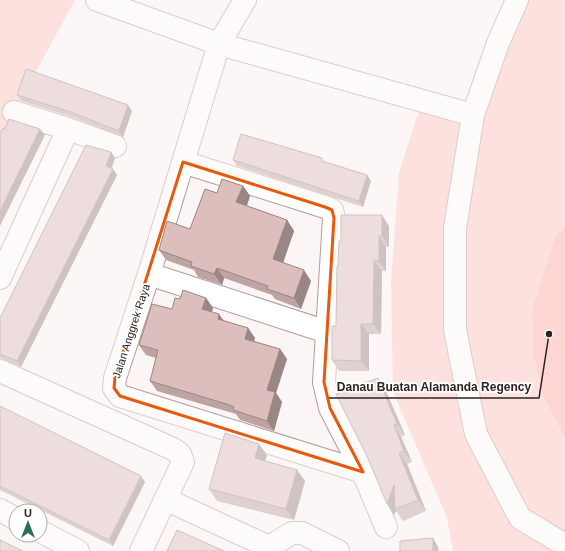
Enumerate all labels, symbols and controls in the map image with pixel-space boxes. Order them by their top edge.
street label: Jalan Anggrek Raya [110,281,152,380]
callout: Danau Buatan Alamanda Regency [329,374,539,398]
text: Danau Buatan Alamanda Regency [337,380,531,394]
north arrow [8,503,48,543]
text: U [24,507,32,519]

